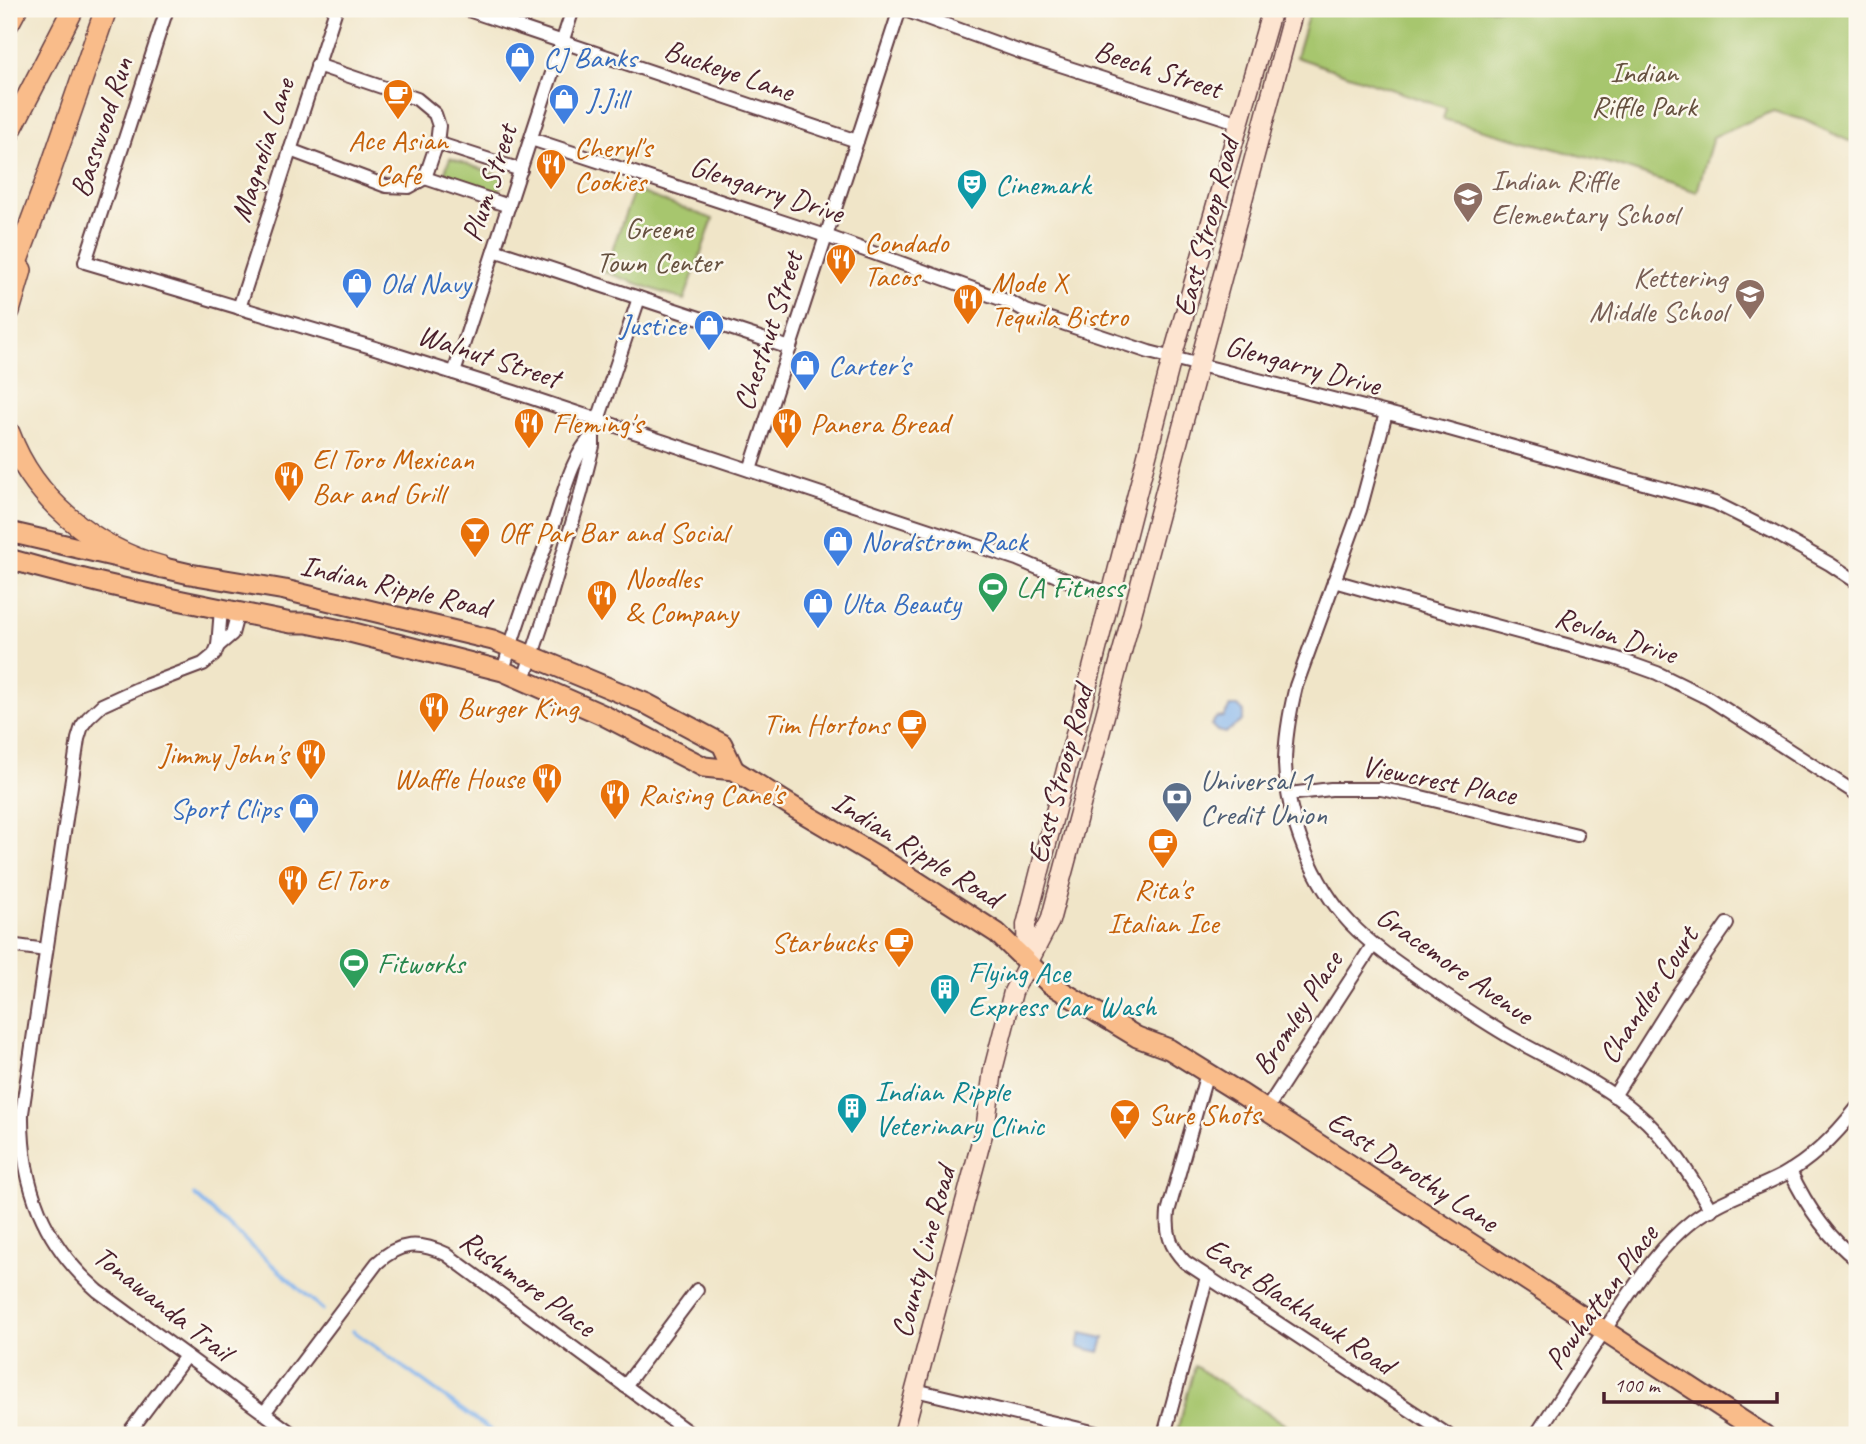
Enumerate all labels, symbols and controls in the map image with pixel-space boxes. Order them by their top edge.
street label: Buckeye Lane [659,30,801,111]
street label: Beech Street [1090,31,1229,108]
place label: CJ Banks [543,38,640,76]
shop icon: CJ Banks [503,40,537,84]
street label: Basswood Run [61,52,142,202]
park label: Indian Riffle Park [1591,53,1699,125]
street label: Magnolia Lane [221,71,304,227]
cafe icon: Ace Asian Cafe [381,77,415,121]
place label: J.Jill [585,80,632,118]
shop icon: J.Jill [547,82,581,126]
street label: Plum Street [452,117,527,246]
place label: Ace Asian Cafe [348,121,449,193]
place label: Cheryl's Cookies [574,128,654,200]
street label: East Stroop Road [1164,130,1249,320]
street label: Glengarry Drive [686,146,851,232]
restaurant icon: Cheryl's Cookies [534,147,568,191]
place label: Indian Riffle Elementary School [1491,161,1683,233]
place label: Cinemark [995,165,1092,203]
theatre icon: Cinemark [955,167,989,211]
school or university icon: Indian Riffle Elementary School [1451,180,1485,224]
park label: Greene Town Center [596,209,724,281]
place label: Condado Tacos [864,223,950,295]
restaurant icon: Condado Tacos [824,242,858,286]
street label: Chestnut Street [725,244,812,415]
place label: Kettering Middle School [1589,258,1732,330]
place label: Mode X Tequila Bistro [991,263,1129,335]
place label: Old Navy [380,264,474,302]
shop icon: Old Navy [340,266,374,310]
school or university icon: Kettering Middle School [1733,277,1767,321]
restaurant icon: Mode X Tequila Bistro [951,282,985,326]
place label: Justice [618,306,688,344]
shop icon: Justice [692,308,726,352]
street label: Walnut Street [413,315,569,398]
street label: Glengarry Drive [1221,326,1387,404]
place label: Carter's [828,346,913,384]
shop icon: Carter's [788,348,822,392]
place label: Fleming's [552,404,646,442]
place label: Panera Bread [810,404,954,442]
restaurant icon: Fleming's [512,406,546,450]
restaurant icon: Panera Bread [770,406,804,450]
place label: El Toro Mexican Bar and Grill [312,440,474,512]
restaurant icon: El Toro Mexican Bar and Grill [272,459,306,503]
place label: Off Par Bar and Social [498,513,733,551]
bar icon: Off Par Bar and Social [458,515,492,559]
place label: Nordstrom Rack [861,522,1030,560]
shop icon: Nordstrom Rack [821,524,855,568]
street label: Indian Ripple Road [297,546,497,627]
place label: Noodles & Company [625,559,741,631]
place label: LA Fitness [1016,568,1127,606]
sports icon: LA Fitness [976,570,1010,614]
restaurant icon: Noodles & Company [585,578,619,622]
place label: Ulta Beauty [841,584,962,622]
shop icon: Ulta Beauty [801,586,835,630]
street label: Revlon Drive [1550,598,1684,673]
street label: East Stroop Road [1018,677,1103,867]
place label: Burger King [457,688,580,726]
restaurant icon: Burger King [417,690,451,734]
place label: Tim Hortons [763,705,892,743]
cafe icon: Tim Hortons [895,707,929,751]
place label: Jimmy John's [157,735,291,773]
restaurant icon: Jimmy John's [294,737,328,781]
street label: Viewcrest Place [1359,746,1522,814]
place label: Waffle House [394,759,526,797]
restaurant icon: Waffle House [530,761,564,805]
place label: Universal 1 Credit Union [1200,761,1327,833]
place label: Raising Cane's [638,775,787,813]
restaurant icon: Raising Cane's [598,777,632,821]
bank icon: Universal 1 Credit Union [1160,780,1194,824]
street label: Indian Ripple Road [825,782,1012,918]
place label: Sport Clips [170,789,284,827]
shop icon: Sport Clips [287,791,321,835]
cafe icon: Rita's Italian Ice [1146,826,1180,870]
place label: El Toro [316,861,391,899]
restaurant icon: El Toro [276,863,310,907]
place label: Rita's Italian Ice [1107,870,1221,942]
street label: Gracemore Avenue [1369,897,1543,1034]
street label: Chandler Court [1590,917,1708,1071]
place label: Starbucks [771,923,879,961]
cafe icon: Starbucks [882,925,916,969]
street label: Bromley Place [1243,942,1352,1082]
place label: Fitworks [377,944,467,982]
sports icon: Fitworks [337,946,371,990]
place label: Flying Ace Express Car Wash [968,953,1157,1025]
building icon: Flying Ace Express Car Wash [928,972,962,1016]
place label: Indian Ripple Veterinary Clinic [875,1072,1045,1144]
building icon: Indian Ripple Veterinary Clinic [835,1091,869,1135]
place label: Sure Shots [1148,1095,1263,1133]
bar icon: Sure Shots [1108,1097,1142,1141]
street label: East Dorothy Lane [1321,1102,1507,1242]
street label: County Line Road [882,1158,965,1342]
street label: Powhattan Place [1536,1215,1668,1377]
street label: Rushmore Place [453,1221,605,1346]
street label: East Blackhawk Road [1198,1229,1406,1386]
street label: Tonawanda Trail [86,1237,244,1372]
scale bar [1604,1360,1777,1404]
text: 100 m [1614,1372,1661,1398]

